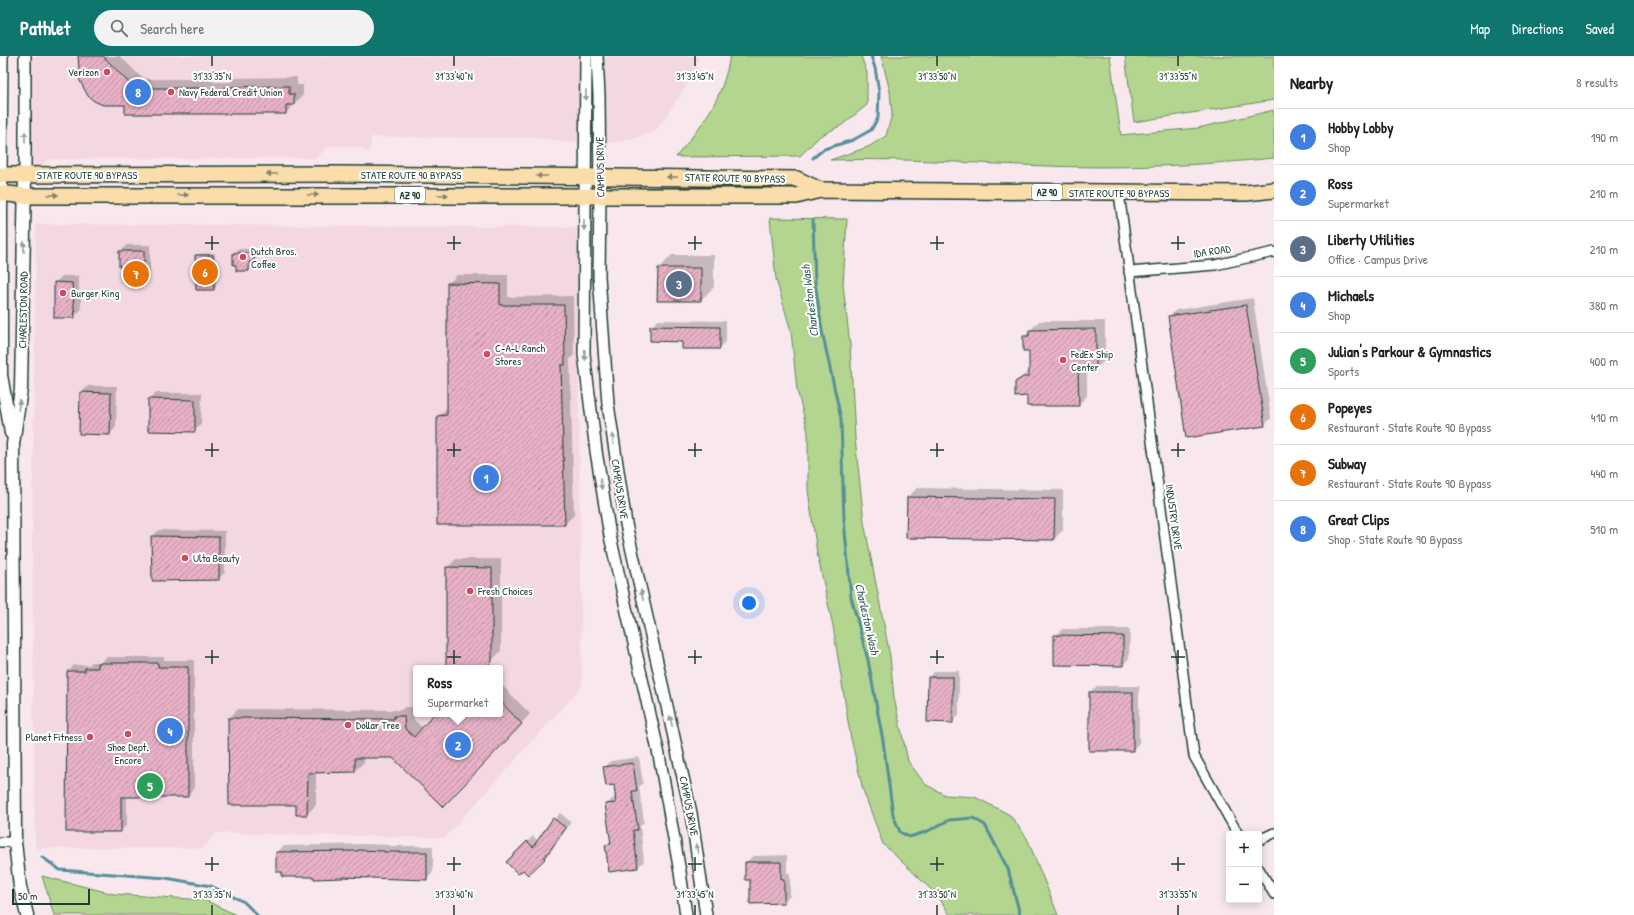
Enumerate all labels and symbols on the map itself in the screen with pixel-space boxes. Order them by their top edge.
place label: Verizon [68,65,99,79]
marker: Verizon [102,67,112,77]
text: 31°33'35"N [193,70,231,83]
text: 31°33'40"N [435,70,473,83]
text: 31°33'45"N [676,70,714,83]
text: 31°33'50"N [918,70,956,83]
text: 31°33'55"N [1159,70,1197,83]
pin: 8 [125,77,151,107]
place label: Navy Federal Credit Union [179,85,283,99]
marker: Navy Federal Credit Union [166,87,176,97]
one-way arrow [583,89,589,102]
one-way arrow [22,130,28,143]
street label: CAMPUS DRIVE [592,136,608,197]
street label: STATE ROUTE 90 BYPASS [37,168,137,182]
street label: STATE ROUTE 90 BYPASS [361,168,461,182]
street label: STATE ROUTE 90 BYPASS [685,170,785,186]
one-way arrow [265,171,278,177]
one-way arrow [536,172,548,179]
one-way arrow [665,174,678,180]
road number: AZ 90 [1032,184,1062,200]
street label: STATE ROUTE 90 BYPASS [1069,186,1169,200]
road number: AZ 90 [395,187,425,203]
one-way arrow [47,192,60,198]
one-way arrow [177,192,190,198]
one-way arrow [307,192,320,198]
one-way arrow [437,192,450,198]
one-way arrow [581,219,587,232]
one-way arrow [21,240,27,253]
street label: IDA ROAD [1192,241,1232,261]
place label: Dutch Bros. Coffee [251,244,297,271]
marker: Dutch Bros. Coffee [238,252,248,262]
pin: 6 [192,257,218,287]
pin: 7 [123,259,149,289]
water label: Charleston Wash [797,263,822,338]
pin: 3 [666,269,692,299]
street label: CHARLESTON ROAD [15,271,31,349]
place label: Burger King [71,286,119,300]
marker: Burger King [58,288,68,298]
place label: C-A-L Ranch Stores [495,341,545,368]
place label: FedEx Ship Center [1070,347,1113,374]
marker: C-A-L Ranch Stores [482,349,492,359]
one-way arrow [581,349,588,361]
marker: FedEx Ship Center [1058,355,1068,365]
one-way arrow [16,399,22,411]
one-way arrow [610,433,616,446]
street label: CAMPUS DRIVE [608,458,632,520]
pin: 1 [473,463,499,493]
one-way arrow [598,478,604,490]
street label: INDUSTRY DRIVE [1162,483,1186,551]
place label: Ulta Beauty [193,551,240,565]
marker: Ulta Beauty [180,553,190,563]
water label: Charleston Wash [851,582,884,657]
place label: Fresh Choices [477,584,533,598]
marker: Fresh Choices [465,586,475,596]
one-way arrow [639,588,645,601]
your location [739,593,759,613]
one-way arrow [668,715,674,727]
pin: 4 [157,716,183,746]
place label: Dollar Tree [356,718,400,732]
marker: Dollar Tree [343,720,353,730]
marker: Shoe Dept. Encore [123,729,133,739]
place label: Planet Fitness [26,730,82,744]
pin: 2 [445,730,471,760]
marker: Planet Fitness [85,732,95,742]
place label: Shoe Dept. Encore [107,740,149,767]
pin: 5 [137,771,163,801]
street label: CAMPUS DRIVE [676,775,702,837]
one-way arrow [694,842,700,855]
scale bar [12,887,90,906]
text: 31°33'35"N [193,888,231,901]
text: 31°33'40"N [435,888,473,901]
text: 31°33'45"N [676,888,714,901]
text: 31°33'50"N [918,888,956,901]
text: 31°33'55"N [1159,888,1197,901]

